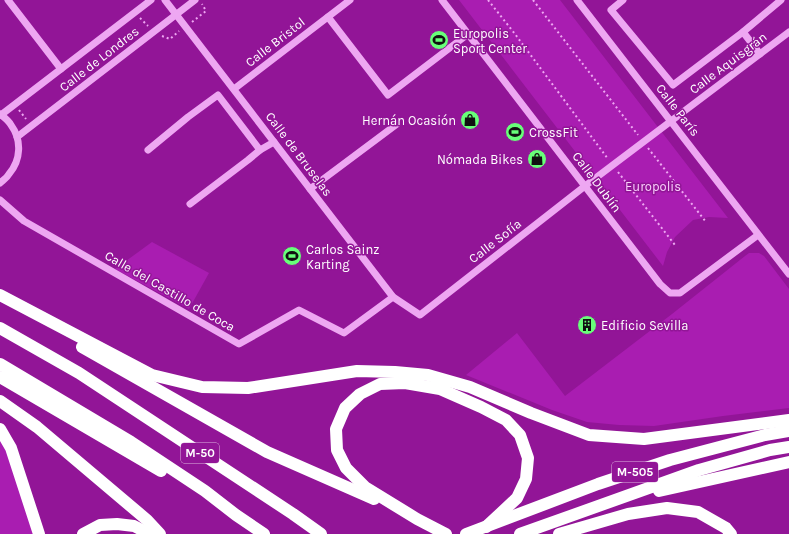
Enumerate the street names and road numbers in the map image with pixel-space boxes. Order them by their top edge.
street label: Calle Bristol [242,14,308,70]
street label: Calle de Londres [56,23,142,95]
street label: Calle Aquisgrán [686,29,770,98]
street label: Calle París [653,81,703,139]
street label: Calle de Bruselas [262,109,336,199]
street label: Calle Dublín [569,149,625,215]
street label: Calle Sofía [466,216,524,266]
street label: Calle del Castillo de Coca [102,248,238,334]
road number: M-50 [181,443,219,463]
road number: M-505 [612,462,658,482]

